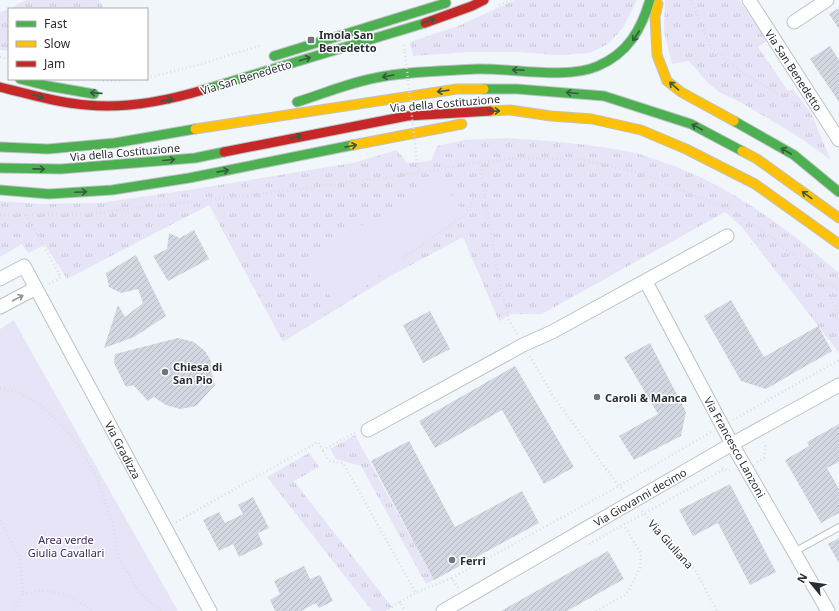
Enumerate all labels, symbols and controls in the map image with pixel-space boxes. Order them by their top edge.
legend [8,8,148,80]
text: Fast [44,15,68,32]
one-way arrow [423,17,435,25]
street label: Via San Benedetto [762,26,826,114]
place label: Imola San Benedetto [319,27,377,55]
one-way arrow [631,30,640,41]
text: Slow [44,35,71,52]
marker: Imola San Benedetto [306,35,316,45]
text: Jam [43,55,65,72]
one-way arrow [298,55,311,62]
street label: Via San Benedetto [199,56,294,98]
one-way arrow [512,66,525,73]
one-way arrow [382,72,395,80]
one-way arrow [668,82,679,91]
one-way arrow [437,87,450,95]
one-way arrow [90,90,103,97]
one-way arrow [566,90,579,97]
street label: Via della Costituzione [389,91,501,115]
one-way arrow [31,93,44,101]
one-way arrow [160,96,173,104]
one-way arrow [487,107,500,114]
one-way arrow [691,123,703,130]
one-way arrow [289,132,302,140]
street label: Via della Costituzione [69,140,181,164]
one-way arrow [344,142,357,150]
one-way arrow [780,146,792,154]
one-way arrow [162,157,175,164]
one-way arrow [32,165,45,173]
one-way arrow [216,167,229,175]
one-way arrow [74,188,87,196]
one-way arrow [802,191,813,199]
one-way arrow [12,293,24,301]
place label: Chiesa di San Pio [173,359,222,387]
marker: Chiesa di San Pio [160,367,170,377]
place label: Caroli & Manca [605,390,687,405]
marker: Caroli & Manca [592,392,602,402]
street label: Via Francesco Lanzoni [701,394,769,500]
street label: Via Gradizza [102,419,144,481]
street label: Via Giovanni decimo [591,464,689,530]
street label: Via Giuliana [645,516,697,572]
park label: Area verde Giulia Cavallari [28,532,104,560]
place label: Ferri [460,553,486,568]
marker: Ferri [447,555,457,565]
north arrow [791,563,831,603]
text: N [793,570,811,585]

